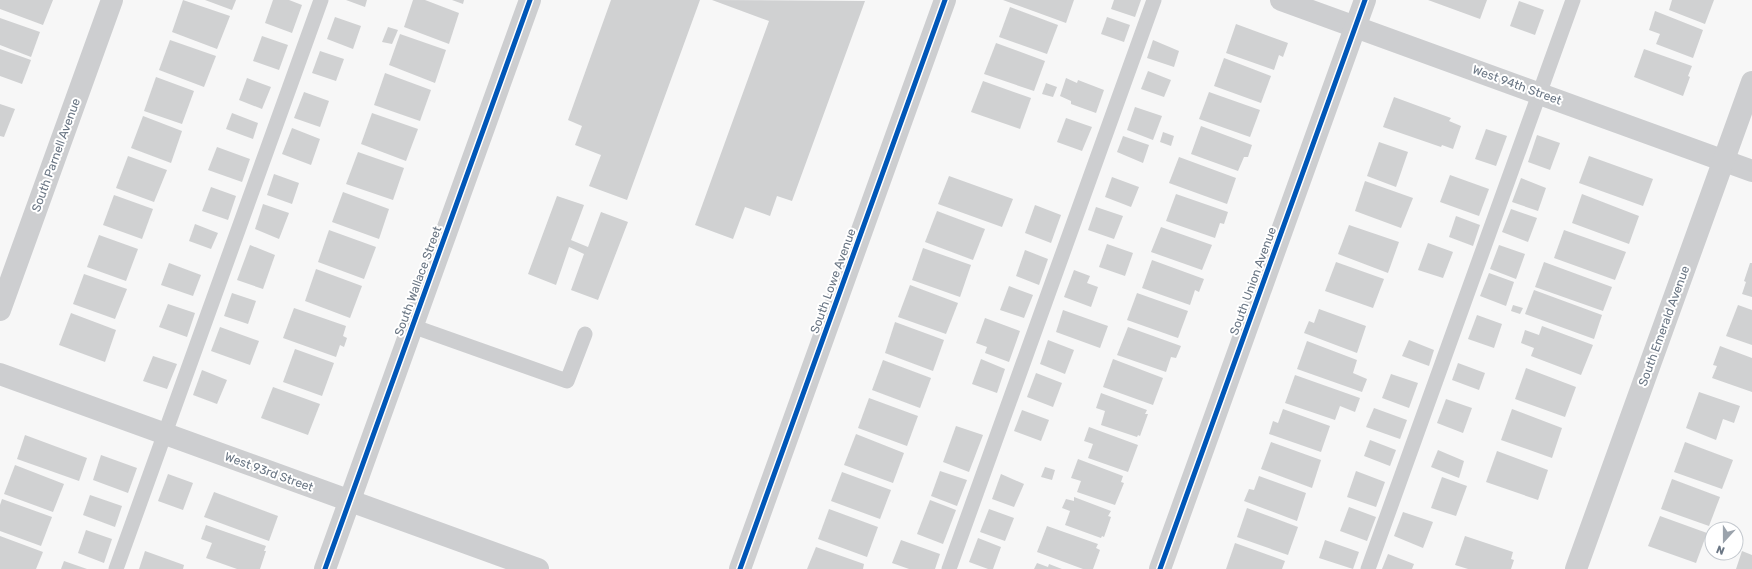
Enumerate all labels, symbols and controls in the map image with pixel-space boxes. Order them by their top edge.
street label: West 94th Street [1471,62,1564,108]
street label: South Parnell Avenue [29,96,83,214]
street label: South Wallace Street [392,224,444,338]
street label: South Union Avenue [1227,225,1279,337]
street label: South Lowe Avenue [807,226,859,335]
street label: South Emerald Avenue [1636,264,1692,388]
street label: West 93rd Street [223,449,315,495]
north arrow [1704,521,1744,561]
text: N [1714,542,1727,557]

